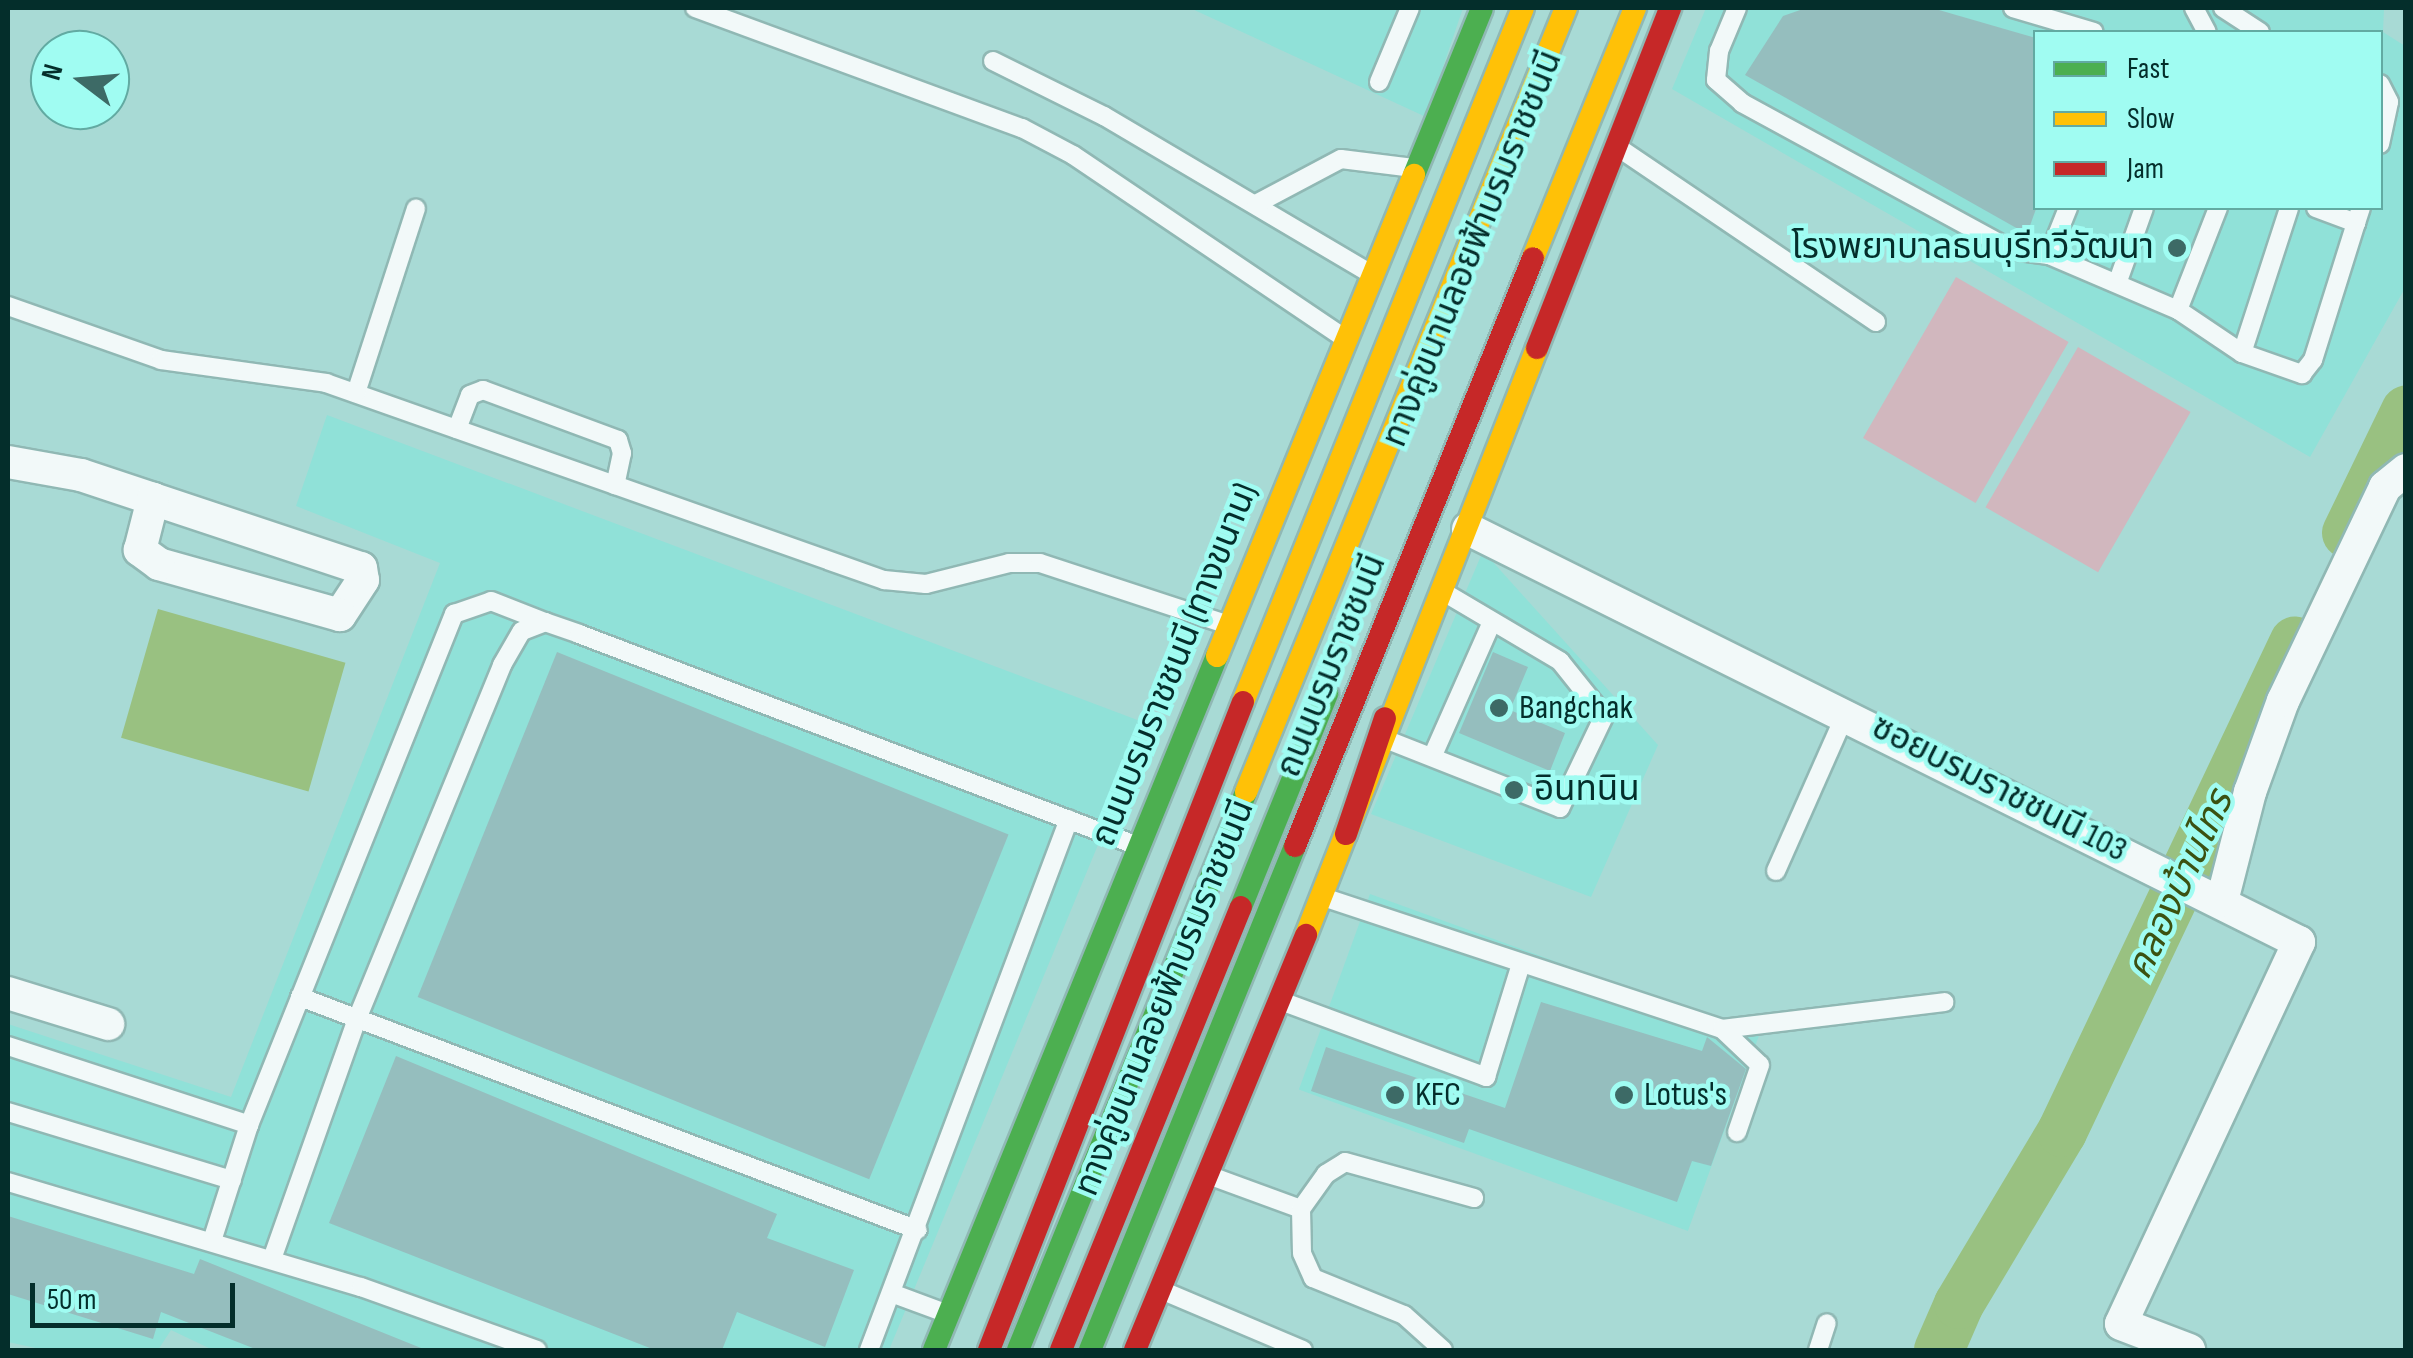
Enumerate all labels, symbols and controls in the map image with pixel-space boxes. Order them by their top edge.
north arrow [30,30,130,130]
legend [2033,30,2383,210]
street label: ทางคู่ขนานลอยฟ้าบรมราชชนนี [1374,45,1572,453]
text: Fast [2127,51,2169,87]
text: N [35,60,71,84]
text: Slow [2127,101,2175,137]
text: Jam [2127,151,2164,187]
place label: โรงพยาบาลธนบุรีทวีวัฒนา [1791,227,2154,269]
marker: โรงพยาบาลธนบุรีทวีวัฒนา [2164,235,2190,261]
street label: ถนนบรมราชชนนี (ทางขนาน) [1083,477,1267,853]
street label: ถนนบรมราชชนนี [1268,549,1396,783]
place label: Bangchak [1519,687,1633,729]
marker: Bangchak [1488,697,1510,719]
street label: ซอยบรมราชชนนี 103 [1864,707,2134,871]
place label: อินทนิน [1534,769,1640,811]
marker: อินทนิน [1503,779,1525,801]
water label: คลองบ้านไทร [2117,784,2243,986]
street label: ทางคู่ขนานลอยฟ้าบรมราชชนนี [1066,794,1264,1202]
place label: KFC [1415,1074,1461,1116]
place label: Lotus's [1644,1074,1727,1116]
marker: KFC [1384,1084,1406,1106]
marker: Lotus's [1613,1084,1635,1106]
scale bar [35,1263,240,1325]
text: 50 m [47,1282,96,1318]

